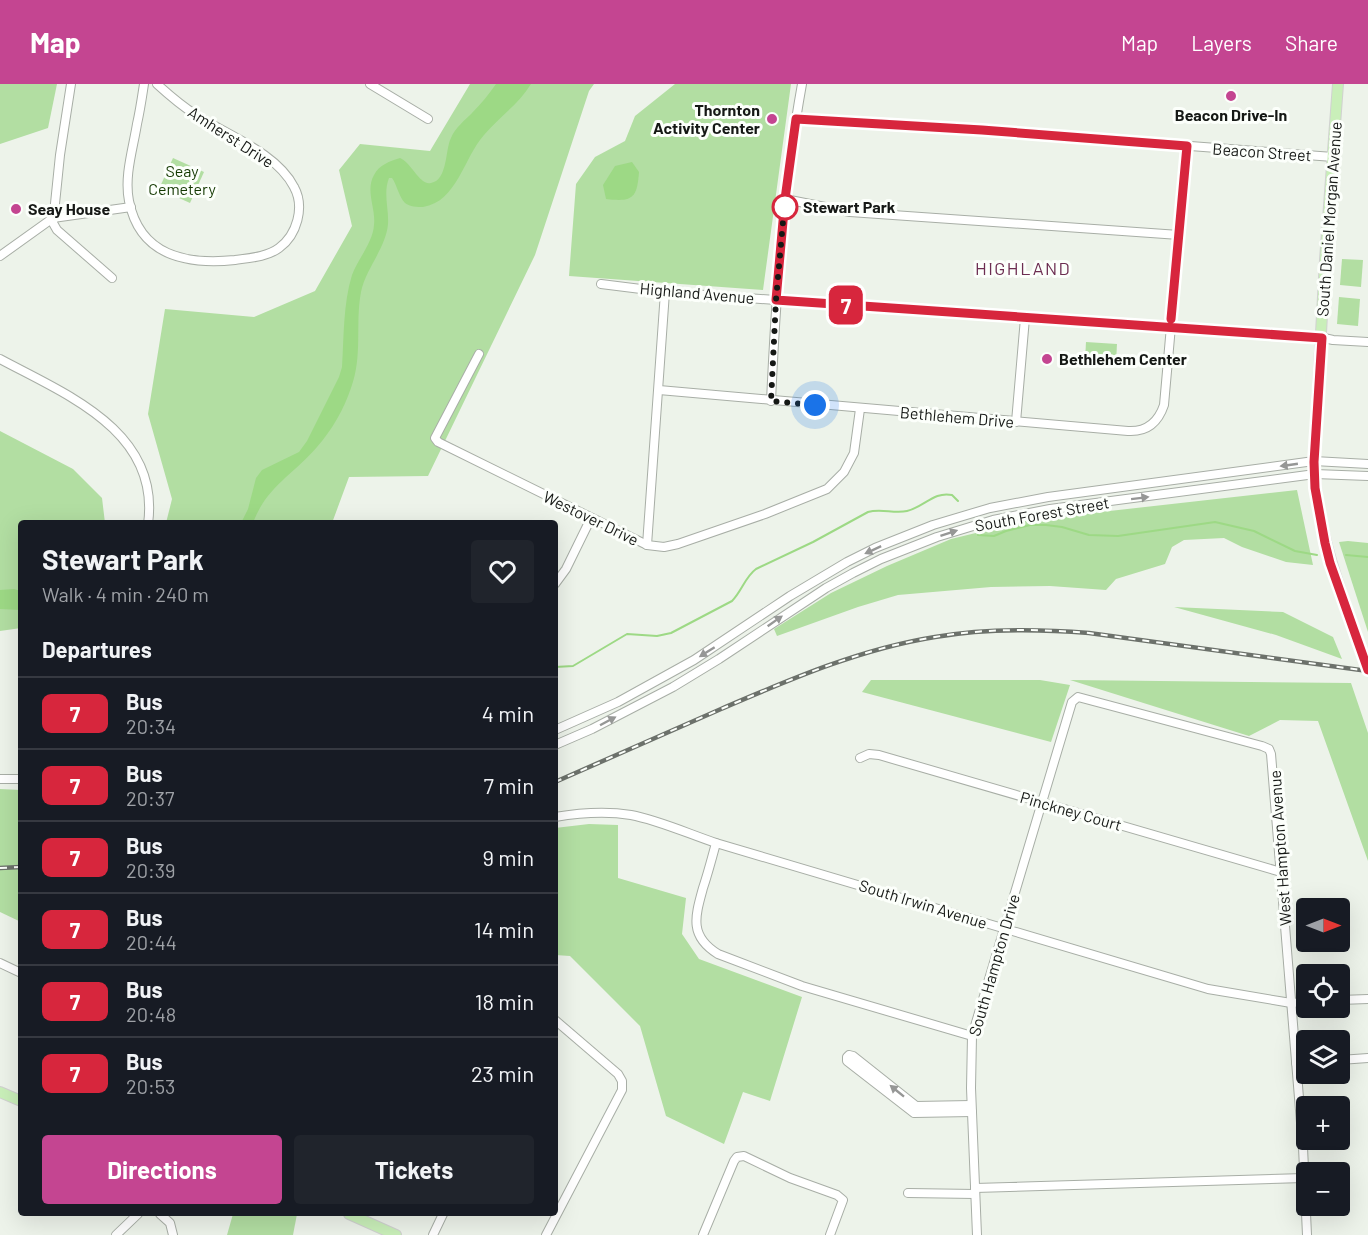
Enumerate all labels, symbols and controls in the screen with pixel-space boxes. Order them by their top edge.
text: Map [30,25,81,59]
text: Map [1121,30,1158,55]
text: Layers [1191,30,1252,55]
text: Share [1285,30,1338,55]
marker: Beacon Drive-In [1224,89,1238,103]
place label: Thornton Activity Center [653,100,760,137]
street label: Amherst Drive [185,102,278,171]
place label: Beacon Drive-In [1175,105,1287,124]
marker: Thornton Activity Center [765,112,779,126]
street label: South Daniel Morgan Avenue [1312,121,1345,317]
street label: Beacon Street [1212,139,1312,164]
park label: Seay Cemetery [148,161,216,198]
marker: Stewart Park [772,194,798,220]
place label: Stewart Park [803,197,896,216]
place label: Seay House [28,199,110,218]
marker: Seay House [9,202,23,216]
district label: HIGHLAND [975,257,1071,279]
street label: Highland Avenue [639,278,755,307]
line badge: 7 [826,286,866,324]
text: 7 [841,293,851,318]
place label: Bethlehem Center [1059,349,1187,368]
marker: Bethlehem Center [1040,352,1054,366]
your location [800,390,830,420]
street label: Bethlehem Drive [899,402,1015,431]
one-way arrow [1279,461,1298,470]
street label: Westover Drive [540,486,642,549]
street label: South Forest Street [973,492,1111,535]
one-way arrow [1130,493,1149,502]
one-way arrow [940,528,958,537]
button: heart [471,540,534,603]
text: Stewart Park [42,542,204,576]
one-way arrow [865,545,882,554]
text: Walk · 4 min · 240 m [42,582,209,606]
one-way arrow [767,615,783,627]
text: Departures [42,636,152,662]
one-way arrow [699,646,716,657]
text: Bus [126,688,163,714]
text: 4 min [482,700,534,726]
text: 7 [70,701,80,726]
text: 20:34 [126,714,176,738]
one-way arrow [599,716,617,726]
text: Bus [126,760,163,786]
street label: West Hampton Avenue [1265,770,1294,927]
text: 7 min [484,772,534,798]
text: 7 [70,773,80,798]
text: 20:37 [126,786,175,810]
street label: Pinckney Court [1018,787,1124,834]
text: Bus [126,832,163,858]
text: 9 min [482,844,534,870]
text: 7 [70,845,80,870]
text: 20:39 [126,858,176,882]
street label: South Irwin Avenue [857,875,990,932]
street label: South Hampton Drive [964,892,1023,1038]
north arrow [1296,898,1350,952]
map controls [1296,898,1350,1216]
text: Bus [126,904,163,930]
text: 14 min [474,916,534,942]
text: 7 [70,917,80,942]
text: 20:44 [126,930,177,954]
button: locate [1296,964,1350,1018]
text: Bus [126,976,163,1002]
text: 18 min [475,988,534,1014]
text: 7 [70,989,80,1014]
text: 20:48 [126,1002,176,1026]
button: layers [1296,1030,1350,1084]
text: Bus [126,1048,163,1074]
text: 23 min [471,1060,534,1086]
text: 7 [70,1061,80,1086]
text: 20:53 [126,1074,175,1098]
one-way arrow [889,1085,905,1098]
button: + [1296,1096,1350,1150]
button: Directions [42,1135,282,1204]
button: Tickets [294,1135,534,1204]
button: − [1296,1162,1350,1216]

